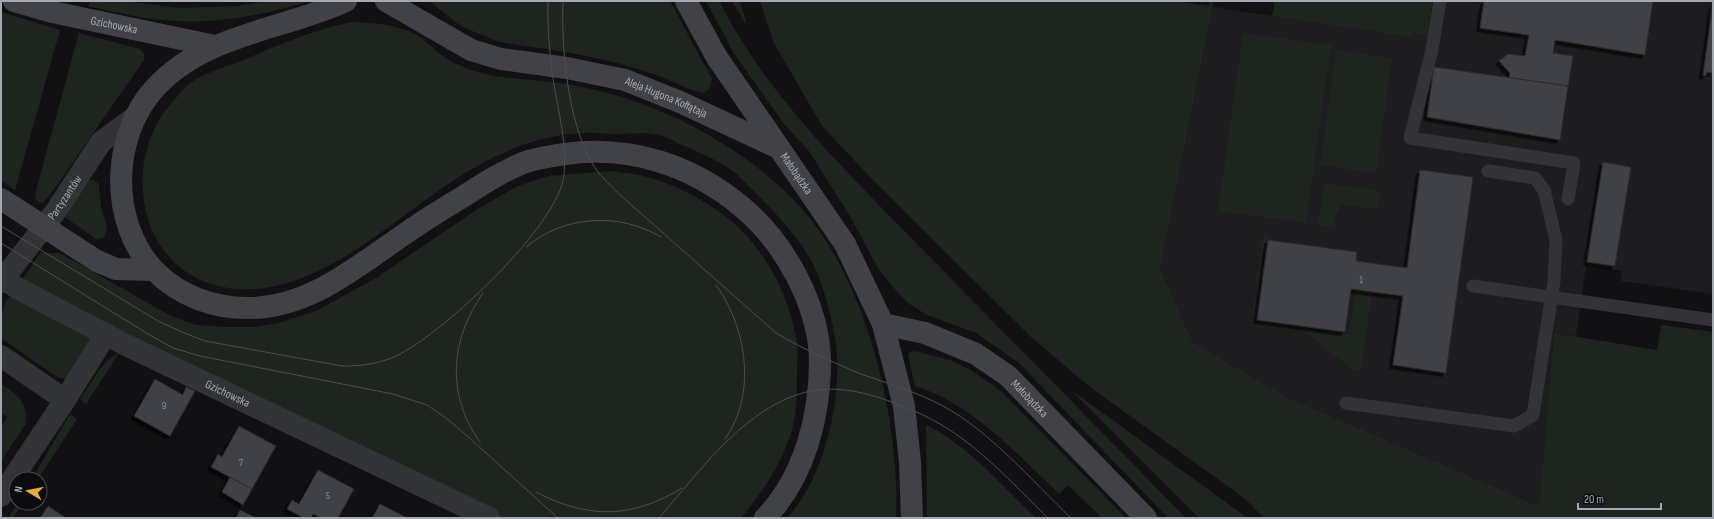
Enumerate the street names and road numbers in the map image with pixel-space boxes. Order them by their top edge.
street label: Gzichowska [89,13,139,38]
street label: Aleja Hugona Kołłątaja [622,73,710,122]
street label: Małobądzka [777,150,816,198]
street label: Partyzantów [45,172,86,223]
street label: Małobądzka [1007,376,1051,421]
street label: Gzichowska [203,377,253,411]

